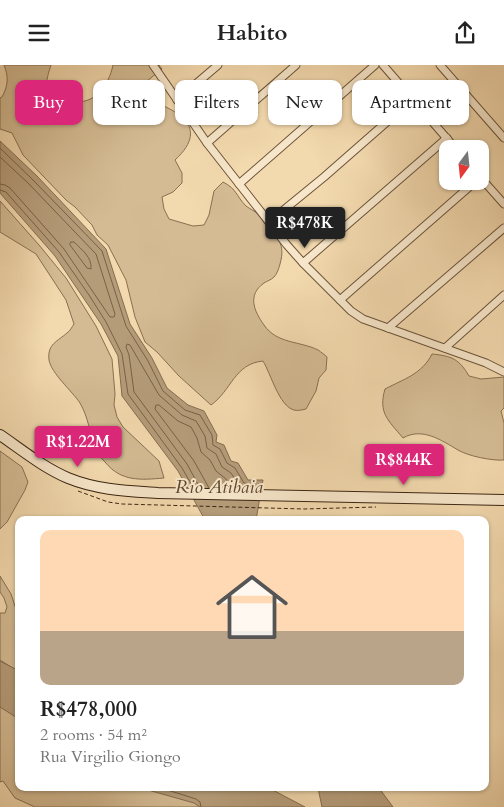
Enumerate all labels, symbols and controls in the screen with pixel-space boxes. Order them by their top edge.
text: Habito [217,18,287,48]
icon: menu [25,19,53,47]
icon: share [451,19,479,47]
chip: Buy [15,80,83,125]
chip: Rent [93,80,165,125]
chip: Filters [175,80,258,125]
chip: New [268,80,342,125]
chip: Apartment [352,80,469,125]
north arrow [439,140,489,190]
map controls [439,140,489,190]
pin: R$478K [264,207,346,249]
text: R$478K [276,212,334,234]
pin: R$1.22M [32,425,124,468]
text: R$1.22M [46,431,110,453]
pin: R$844K [363,443,445,486]
text: R$844K [375,449,433,471]
water label: Rio Atibaia [175,474,264,500]
icon: home [207,562,297,652]
text: R$478,000 [40,695,137,724]
text: 2 rooms · 54 m² [40,724,147,746]
text: Rua Virgilio Giongo [40,746,181,768]

